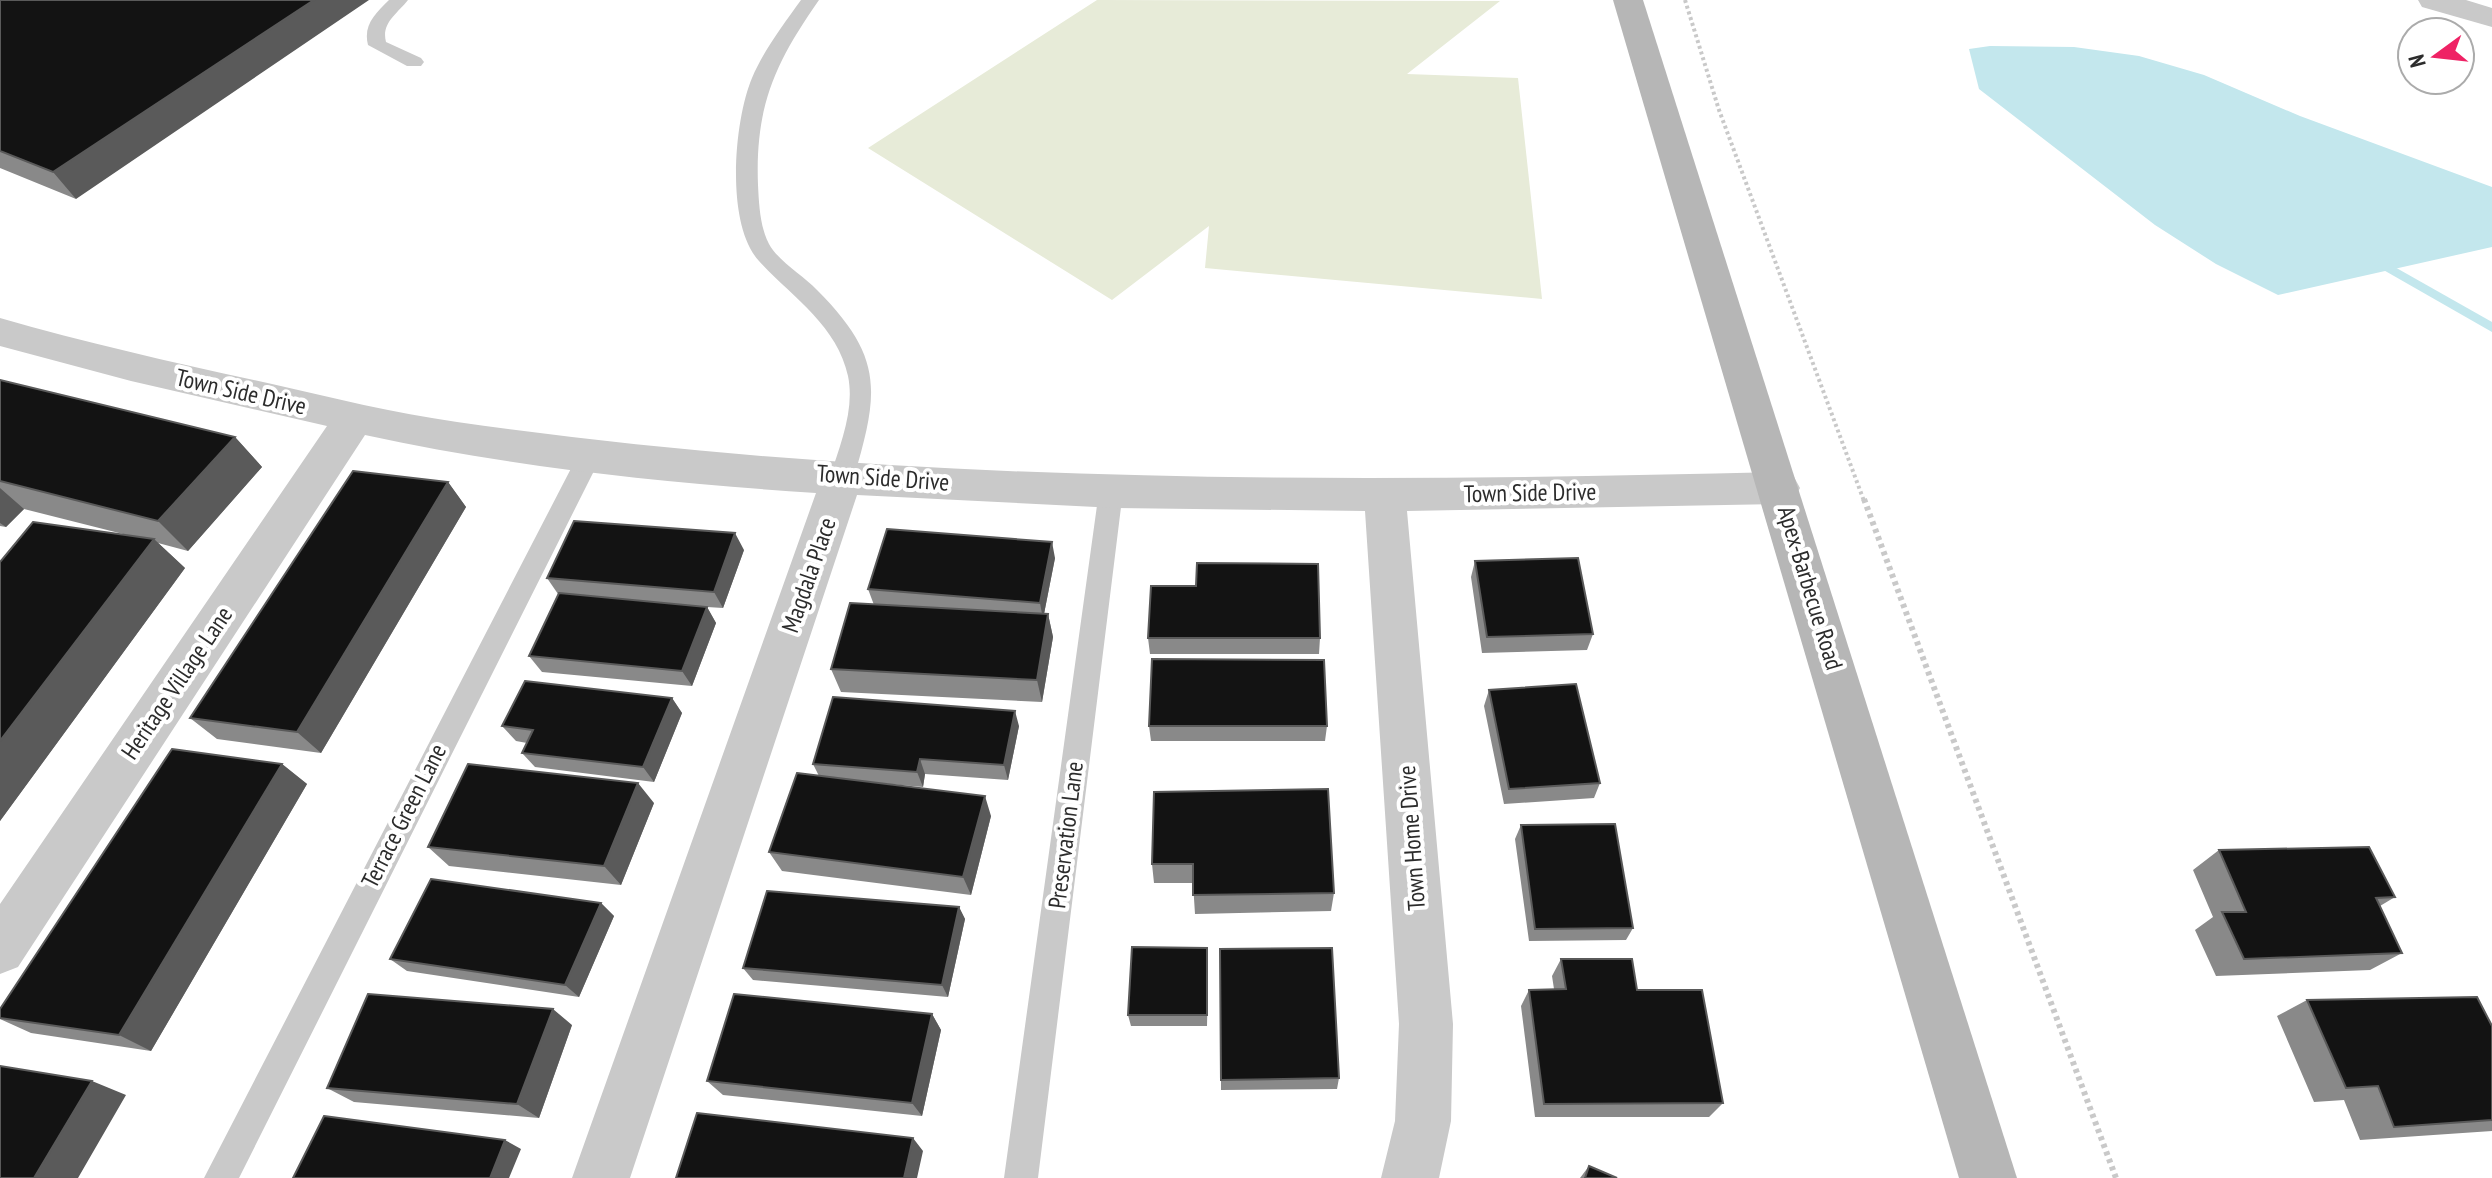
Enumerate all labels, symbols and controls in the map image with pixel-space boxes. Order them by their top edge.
north arrow [2396,16,2476,96]
text: N [2402,52,2432,71]
street label: Town Side Drive [173,361,309,422]
street label: Town Side Drive [816,457,950,498]
street label: Town Side Drive [1463,476,1597,509]
street label: Apex-Barbecue Road [1771,502,1850,674]
street label: Magdala Place [774,513,843,636]
street label: Heritage Village Lane [114,600,239,765]
street label: Terrace Green Lane [354,739,453,893]
street label: Preservation Lane [1041,760,1090,910]
street label: Town Home Drive [1391,764,1432,912]

